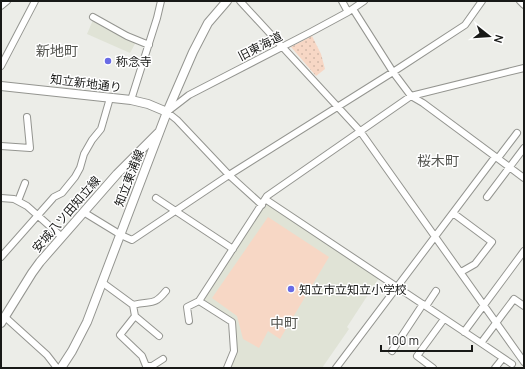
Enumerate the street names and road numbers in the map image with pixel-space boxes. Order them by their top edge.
street label: 旧東海道 [235,28,285,64]
street label: 知立新地通り [49,70,123,96]
street label: 知立東浦線 [110,147,148,209]
street label: 安城八ツ田知立線 [28,172,104,256]

